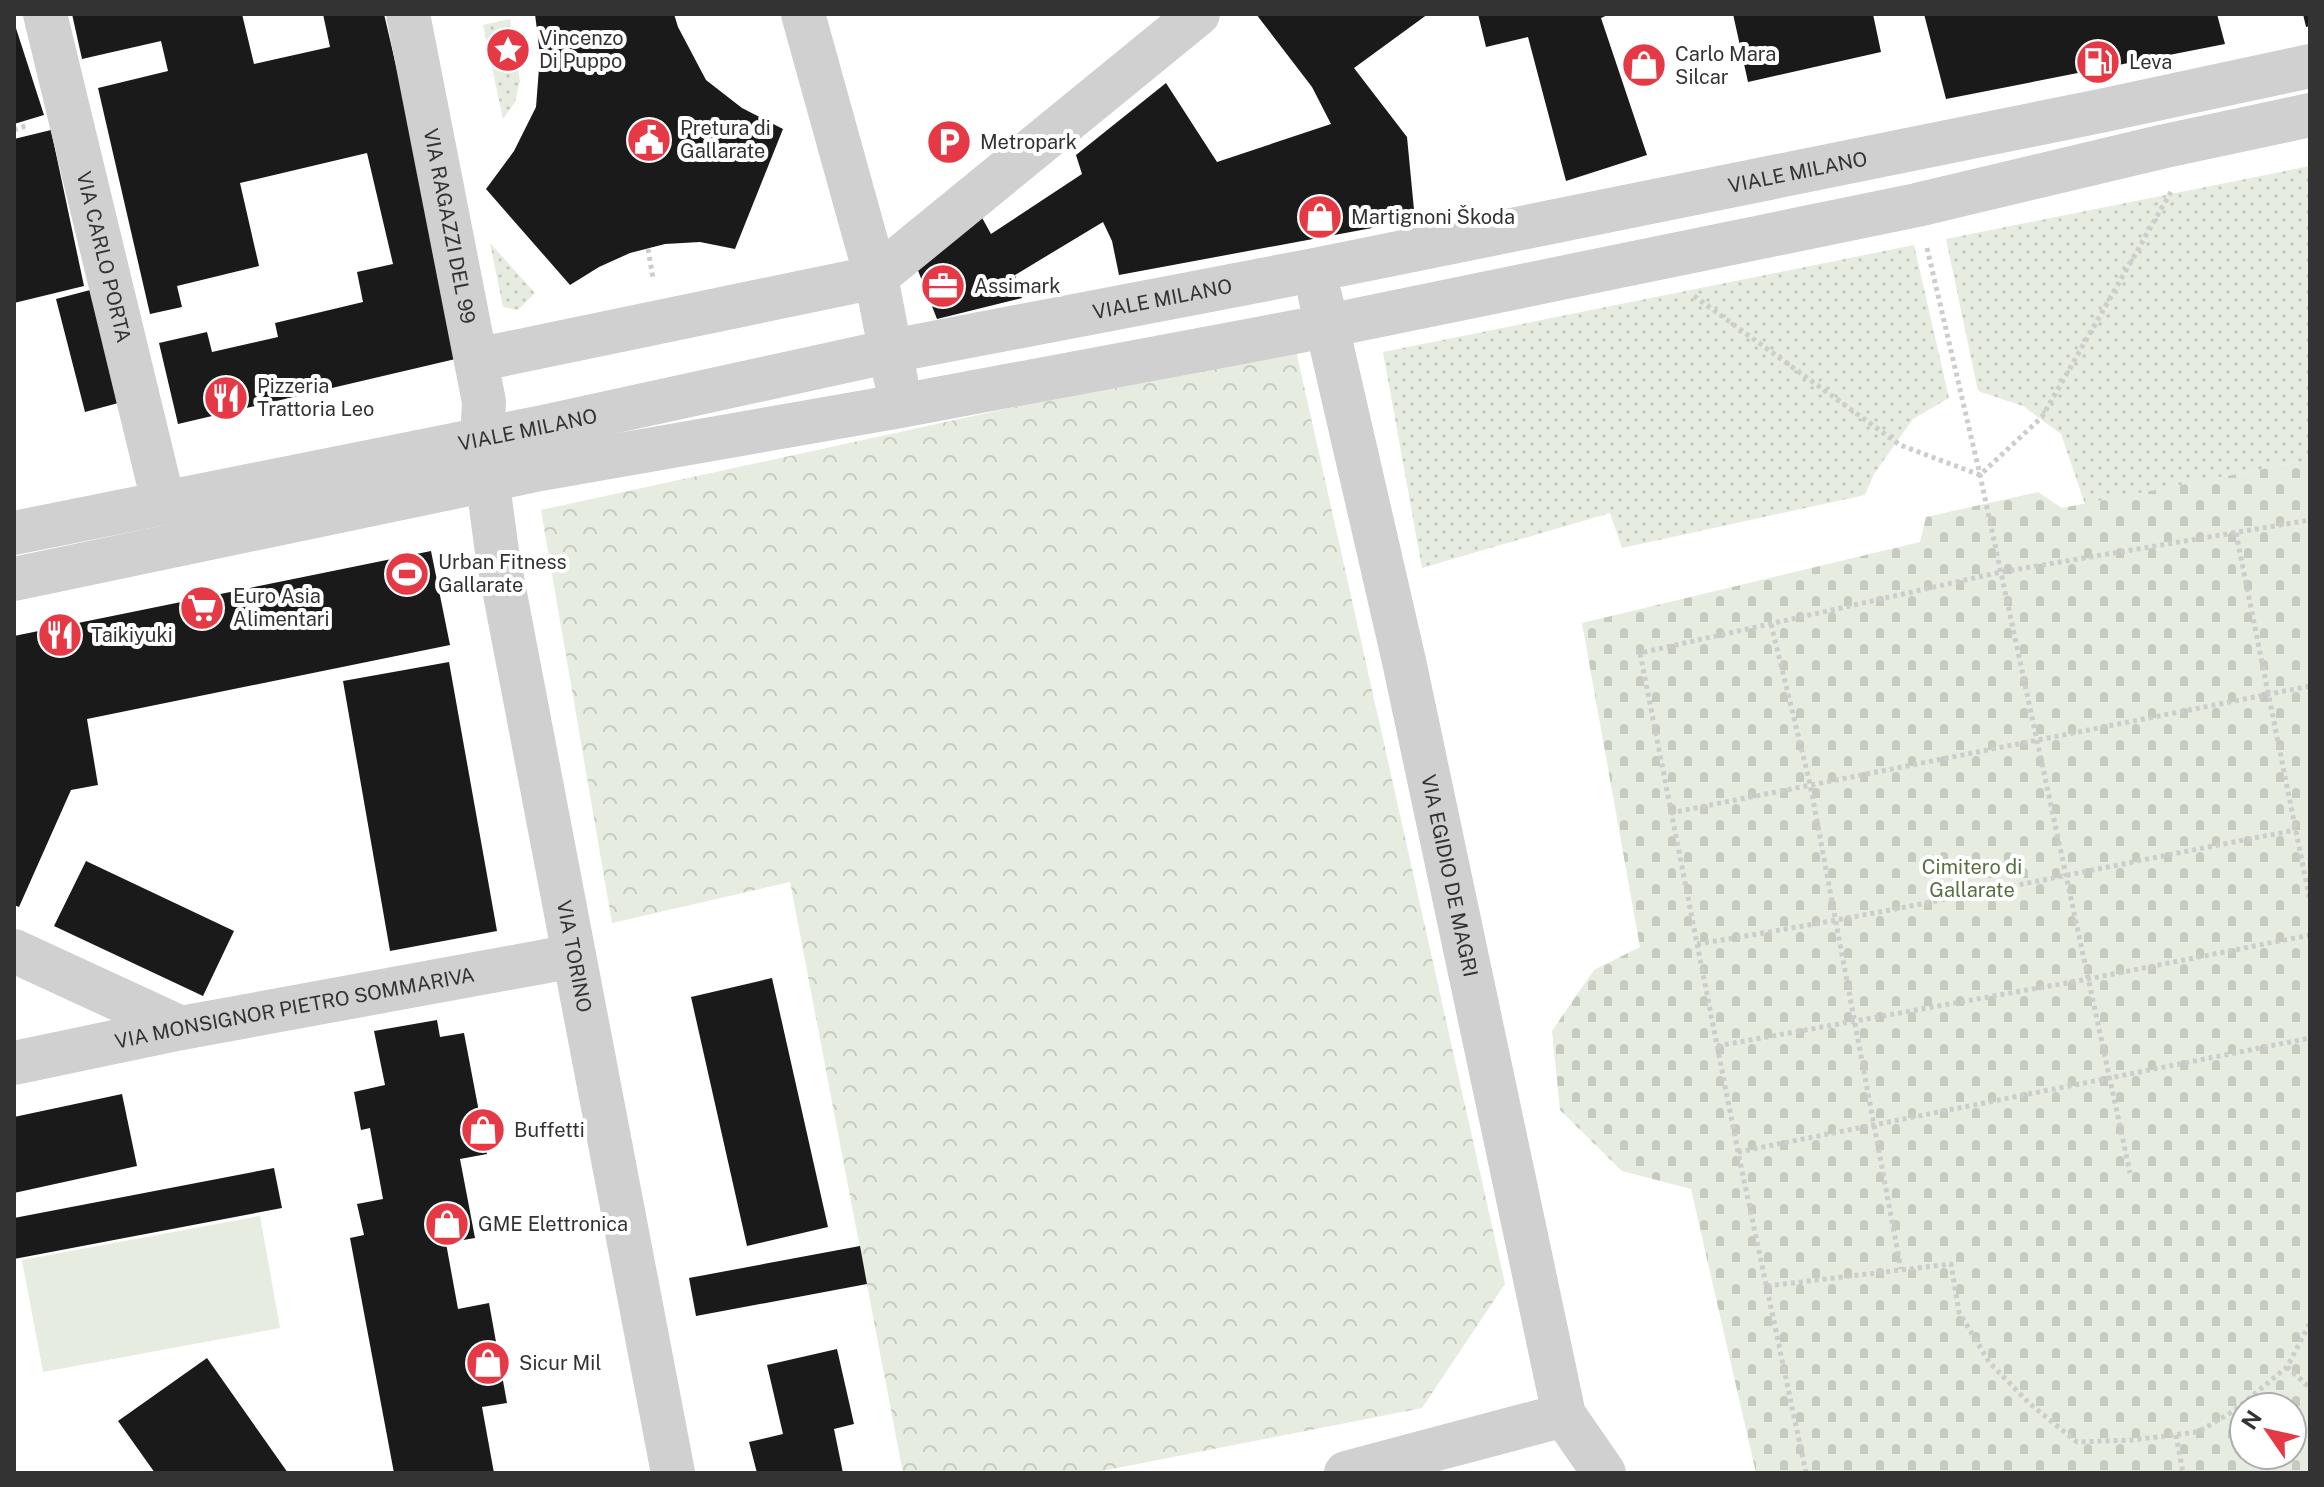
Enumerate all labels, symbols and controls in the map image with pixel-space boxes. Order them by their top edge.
place icon: Vincenzo Di Puppo [484,26,532,74]
place label: Vincenzo Di Puppo [539,26,624,73]
fuel station icon: Leva [2074,38,2122,86]
shop icon: Carlo Mara Silcar [1620,41,1668,89]
place label: Carlo Mara Silcar [1675,42,1776,89]
place label: Leva [2129,50,2172,74]
public building icon: Pretura di Gallarate [625,116,673,164]
place label: Pretura di Gallarate [680,116,771,163]
parking icon: Metropark [925,118,973,166]
street label: VIA RAGAZZI DEL 99 [419,126,480,326]
place label: Metropark [980,130,1077,154]
street label: VIALE MILANO [1726,146,1869,198]
street label: VIA CARLO PORTA [72,169,136,345]
shop icon: Martignoni Škoda [1296,193,1344,241]
place label: Martignoni Škoda [1351,205,1515,229]
office icon: Assimark [919,262,967,310]
place label: Assimark [974,274,1061,298]
street label: VIALE MILANO [1091,274,1234,324]
restaurant icon: Pizzeria Trattoria Leo [202,374,250,422]
place label: Pizzeria Trattoria Leo [257,374,374,421]
street label: VIALE MILANO [456,403,599,456]
sports icon: Urban Fitness Gallarate [383,550,431,598]
place label: Urban Fitness Gallarate [438,550,567,597]
supermarket icon: Euro Asia Alimentari [178,584,226,632]
place label: Euro Asia Alimentari [233,584,330,631]
restaurant icon: Taikiyuki [36,611,84,659]
place label: Taikiyuki [91,623,173,647]
street label: VIA EGIDIO DE MAGRI [1416,772,1483,979]
park label: Cimitero di Gallarate [1922,855,2022,902]
street label: VIA TORINO [552,898,597,1014]
street label: VIA MONSIGNOR PIETRO SOMMARIVA [113,962,476,1054]
shop icon: Buffetti [459,1106,507,1154]
place label: Buffetti [514,1118,585,1142]
shop icon: GME Elettronica [423,1200,471,1248]
place label: GME Elettronica [478,1212,628,1236]
shop icon: Sicur Mil [464,1339,512,1387]
place label: Sicur Mil [519,1351,601,1375]
north arrow [2228,1391,2308,1471]
text: N [2236,1405,2267,1434]

